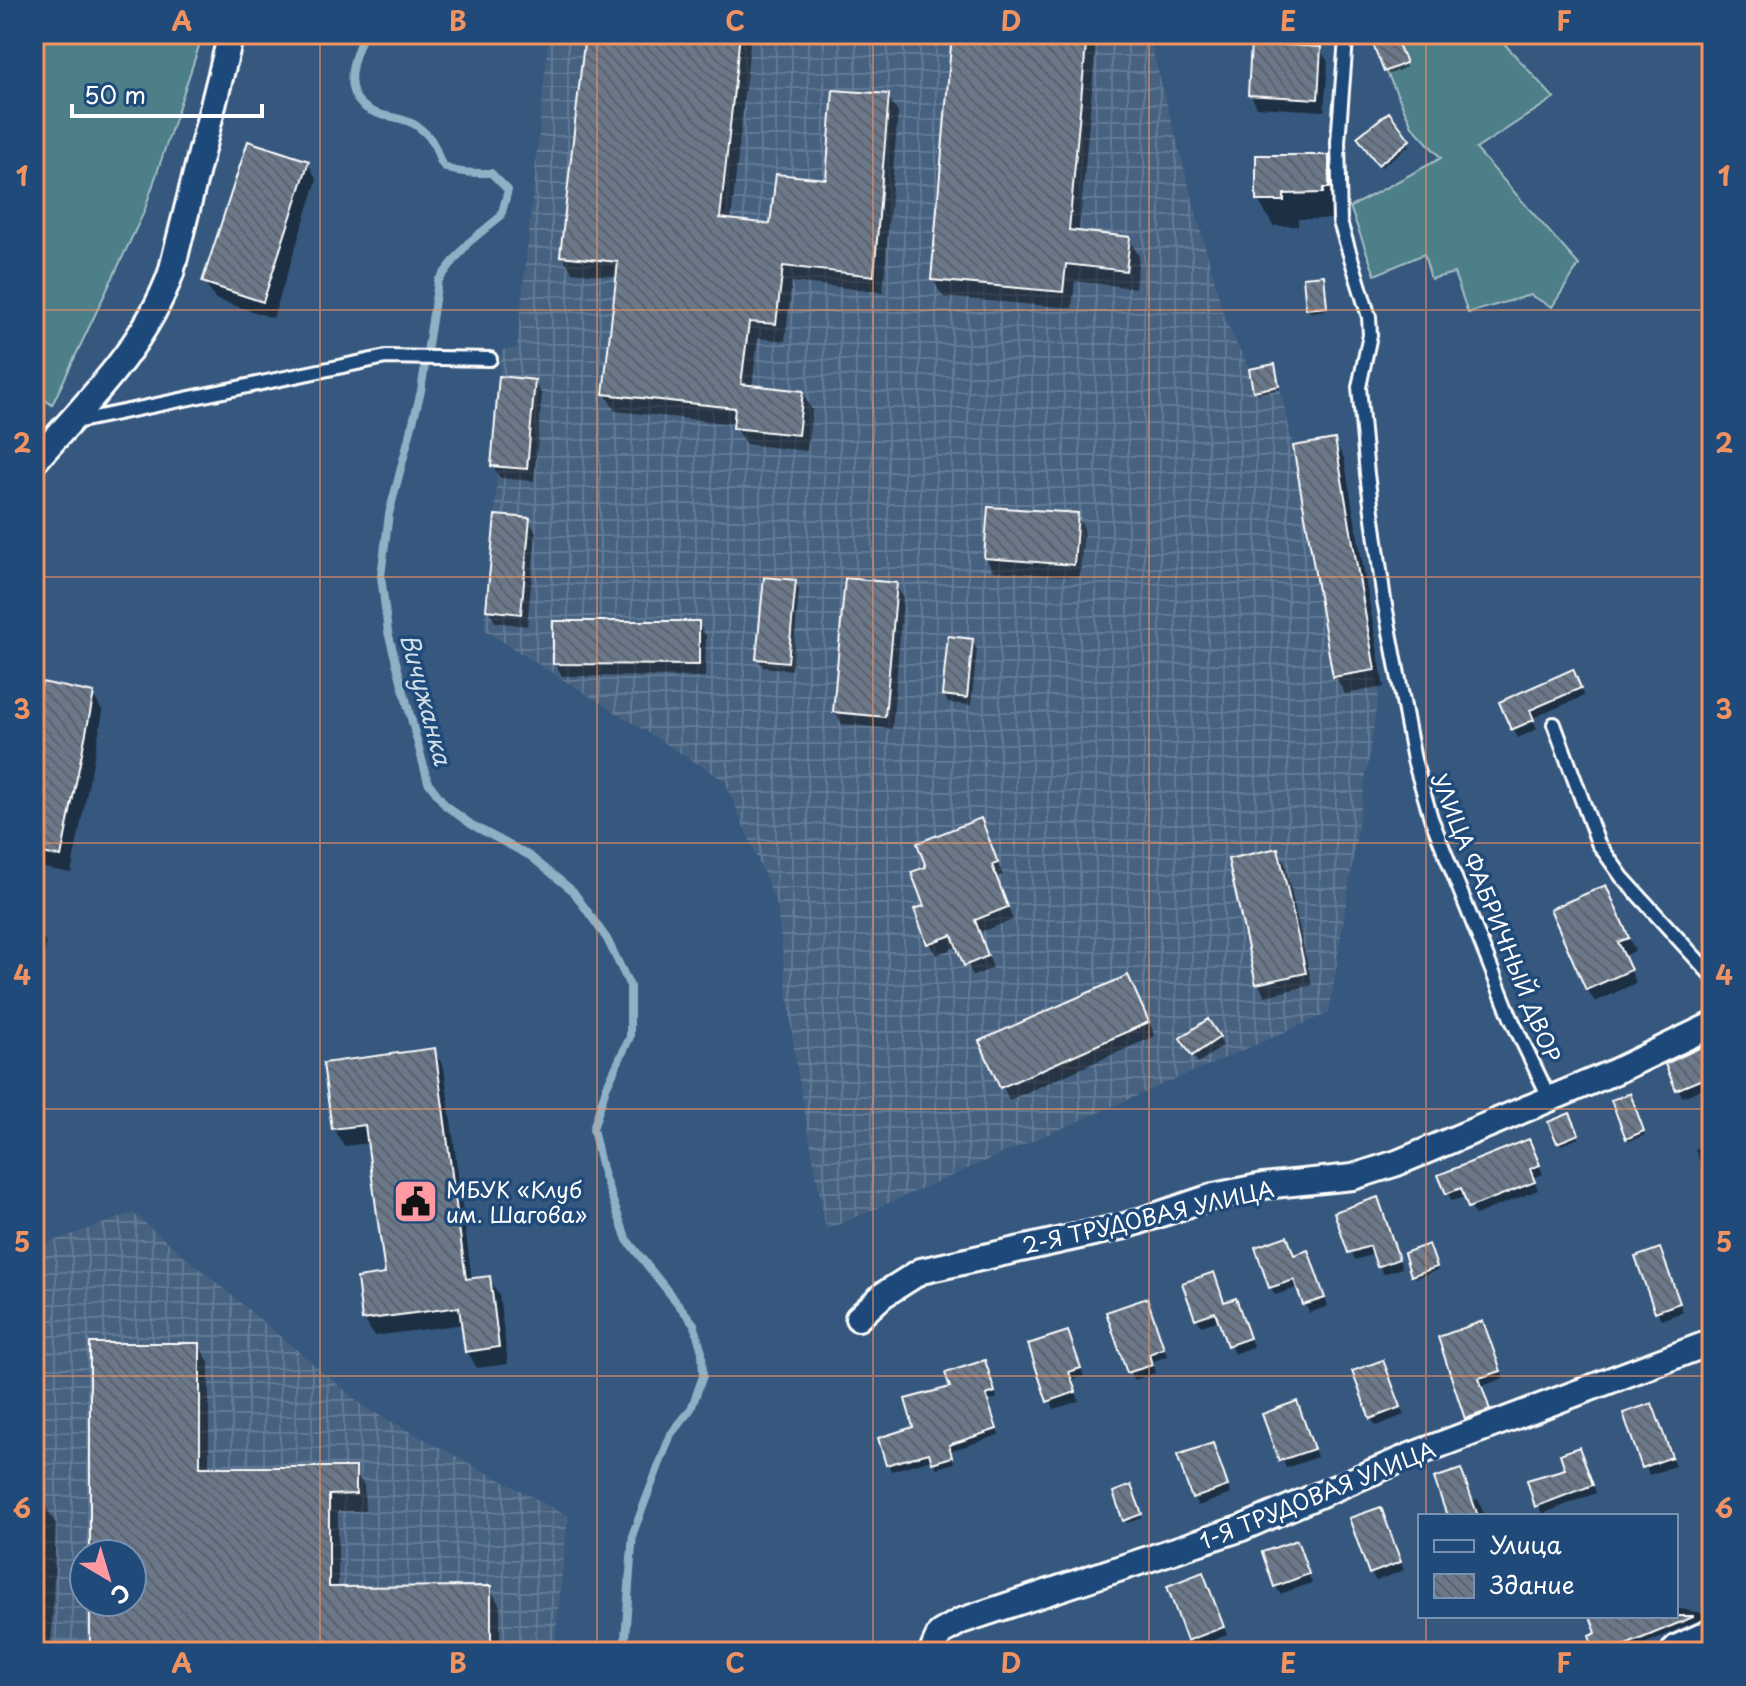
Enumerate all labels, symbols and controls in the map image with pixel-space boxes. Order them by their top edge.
text: A [172,1,192,40]
text: B [449,1,467,40]
text: C [725,1,745,40]
text: D [1001,1,1021,40]
text: E [1280,1,1296,40]
text: F [1556,1,1572,40]
scale bar [72,68,262,118]
text: 50 m [84,76,146,112]
text: 1 [16,156,28,195]
text: 1 [1718,156,1730,195]
text: 2 [13,423,31,462]
text: 2 [1715,423,1733,462]
water label: Вичужанка [392,629,462,770]
text: 3 [13,689,31,728]
text: 3 [1715,689,1733,728]
street label: УЛИЦА ФАБРИЧНЫЙ ДВОР [1424,768,1570,1066]
text: 4 [13,955,31,994]
text: 4 [1715,955,1733,994]
street label: 2-Я ТРУДОВАЯ УЛИЦА [1019,1171,1277,1261]
place label: МБУК «Клуб им. Шагова» [446,1172,587,1230]
public building icon: МБУК «Клуб им. Шагова» [391,1177,439,1225]
text: 5 [14,1222,30,1261]
text: 5 [1716,1222,1732,1261]
street label: 1-Я ТРУДОВАЯ УЛИЦА [1194,1431,1440,1556]
text: 6 [13,1488,31,1527]
text: 6 [1715,1488,1733,1527]
legend [1418,1514,1678,1618]
text: Улица [1490,1526,1562,1562]
north arrow [68,1538,148,1618]
text: Здание [1490,1566,1575,1602]
text: С [105,1577,138,1613]
text: A [172,1643,192,1682]
text: B [449,1643,467,1682]
text: C [725,1643,745,1682]
text: D [1001,1643,1021,1682]
text: E [1280,1643,1296,1682]
text: F [1556,1643,1572,1682]

